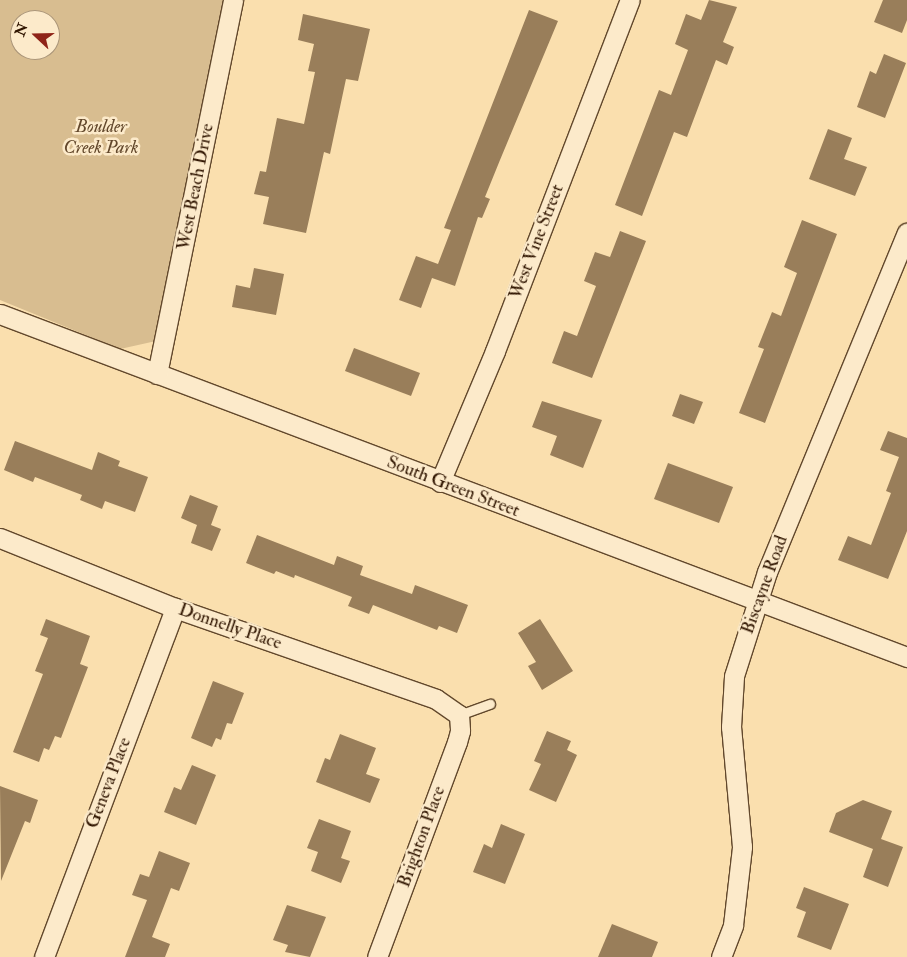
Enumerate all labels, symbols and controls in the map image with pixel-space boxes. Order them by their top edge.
north arrow [10,10,60,60]
text: N [11,21,32,39]
park label: Boulder Creek Park [63,117,139,160]
street label: West Beach Drive [173,122,219,252]
street label: West Vine Street [505,181,569,303]
street label: South Green Street [384,452,522,522]
street label: Biscayne Road [737,533,793,637]
street label: Donnelly Place [176,599,284,655]
street label: Geneva Place [82,734,136,832]
street label: Brighton Place [394,783,450,891]

